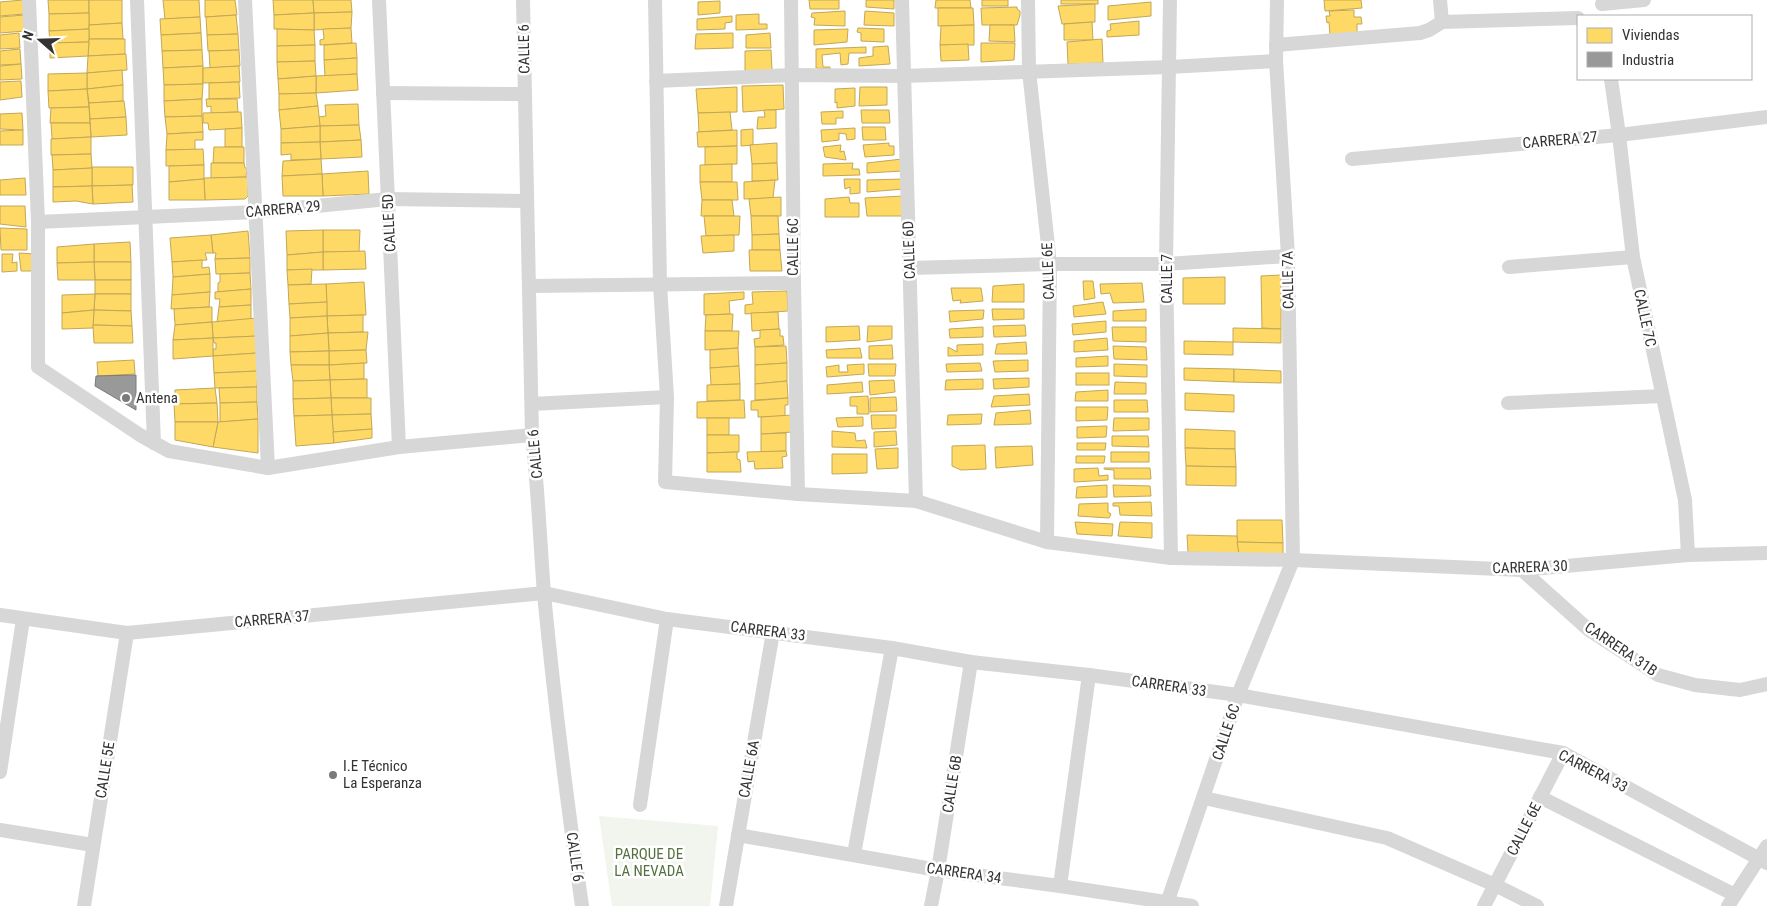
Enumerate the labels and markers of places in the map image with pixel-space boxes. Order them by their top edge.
place label: Antena [136,389,178,407]
marker: Antena [120,392,132,404]
place label: I.E Técnico La Esperanza [343,757,422,792]
marker: I.E Técnico La Esperanza [327,769,339,781]

